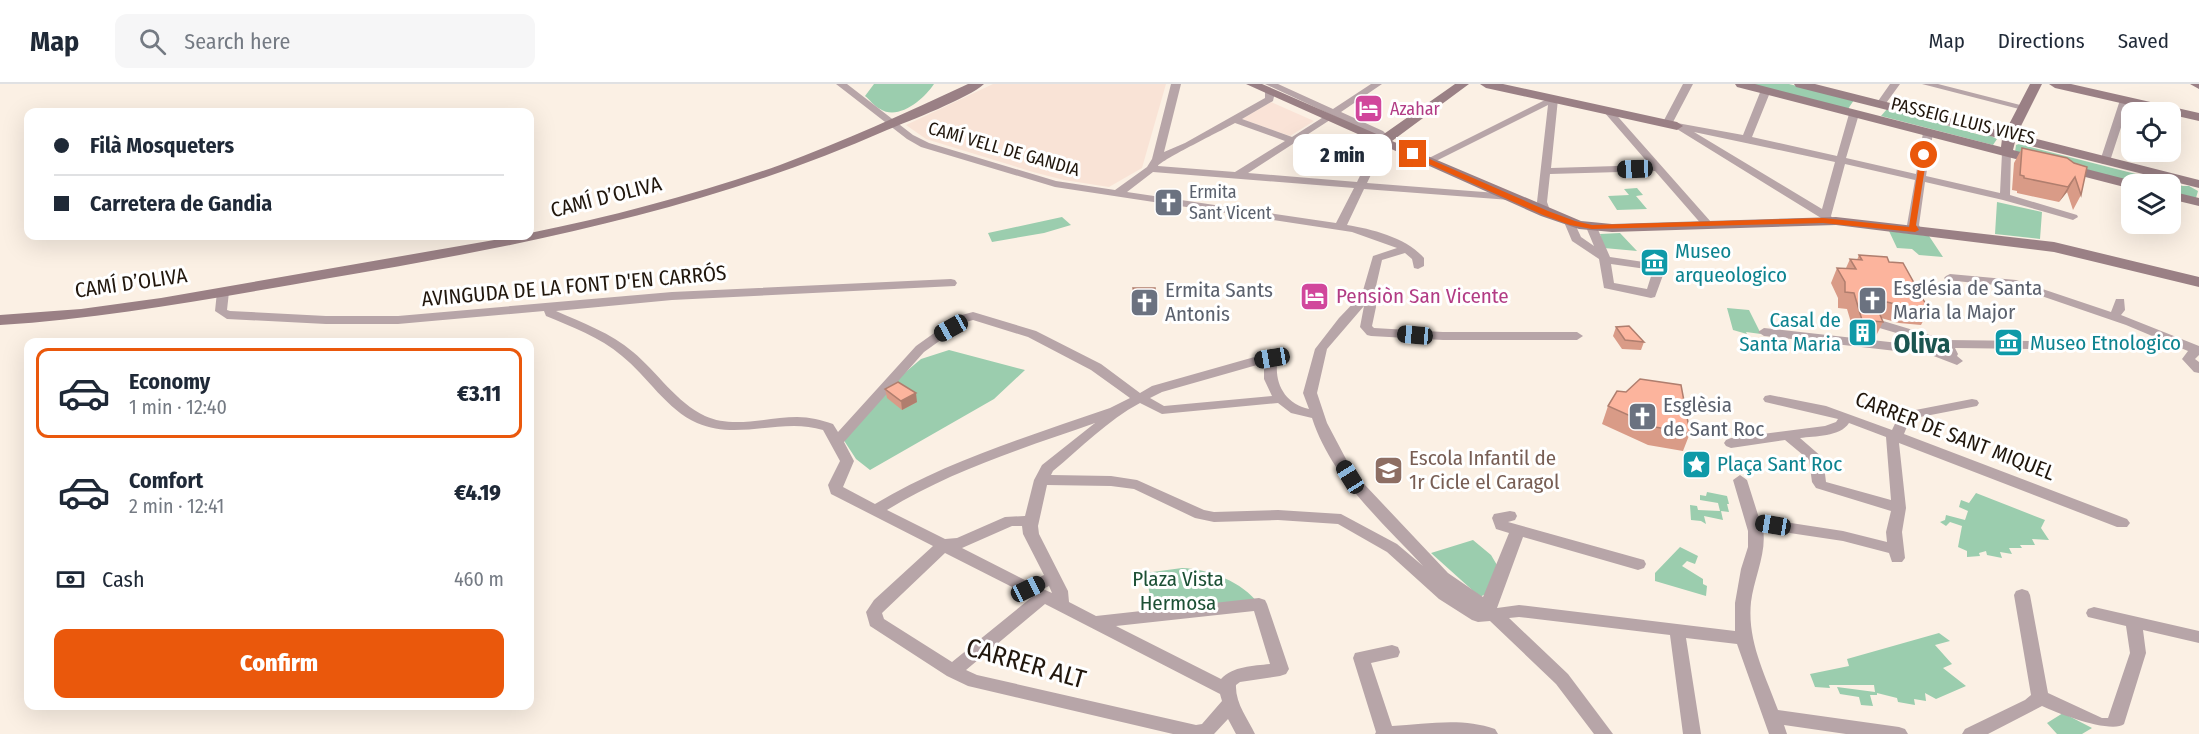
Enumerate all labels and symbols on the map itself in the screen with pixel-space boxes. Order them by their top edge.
street label: PASSEIG LLUIS VIVES [1889,92,2037,150]
hotel icon: Azahar [1353,93,1385,125]
place label: Azahar [1390,98,1440,120]
street label: CAMÍ VELL DE GANDIA [926,116,1083,181]
callout: 2 min [1293,133,1392,175]
route end [1399,140,1426,167]
route start [1910,141,1937,168]
car [1617,159,1653,179]
street label: CAMÍ D’OLIVA [548,171,664,223]
place label: Ermita Sant Vicent [1189,181,1272,224]
church icon: Ermita Sant Vicent [1152,186,1184,218]
place label: Museo arqueologico [1675,238,1787,288]
museum icon: Museo arqueologico [1638,247,1670,279]
street label: AVINGUDA DE LA FONT D'EN CARRÓS [421,260,727,312]
street label: CAMÍ D’OLIVA [73,262,189,304]
place label: Església de Santa Maria la Major [1893,275,2042,325]
place label: Ermita Sants Antonis [1165,277,1273,327]
hotel icon: Pensiòn San Vicente [1299,280,1331,312]
place label: Pensiòn San Vicente [1336,283,1509,309]
church icon: Església de Santa Maria la Major [1856,284,1888,316]
church icon: Ermita Sants Antonis [1128,286,1160,318]
place label: Casal de Santa Maria [1739,307,1841,357]
car [931,311,971,345]
building icon: Casal de Santa Maria [1846,316,1878,348]
car [1396,324,1434,346]
museum icon: Museo Etnologico [1993,327,2025,359]
district label: Oliva [1894,328,1950,360]
place label: Museo Etnologico [2030,330,2181,356]
car [1253,346,1291,370]
street label: CARRER DE SANT MIQUEL [1852,386,2059,486]
place label: Esglèsia de Sant Roc [1663,392,1764,442]
church icon: Esglèsia de Sant Roc [1626,401,1658,433]
place label: Escola Infantil de 1r Cicle el Caragol [1409,445,1560,495]
place icon: Plaça Sant Roc [1680,448,1712,480]
place label: Plaça Sant Roc [1717,451,1842,477]
school or university icon: Escola Infantil de 1r Cicle el Caragol [1372,454,1404,486]
car [1333,457,1367,497]
car [1754,513,1792,537]
park label: Plaza Vista Hermosa [1132,566,1224,616]
car [1008,573,1048,605]
street label: CARRER ALT [963,632,1089,695]

